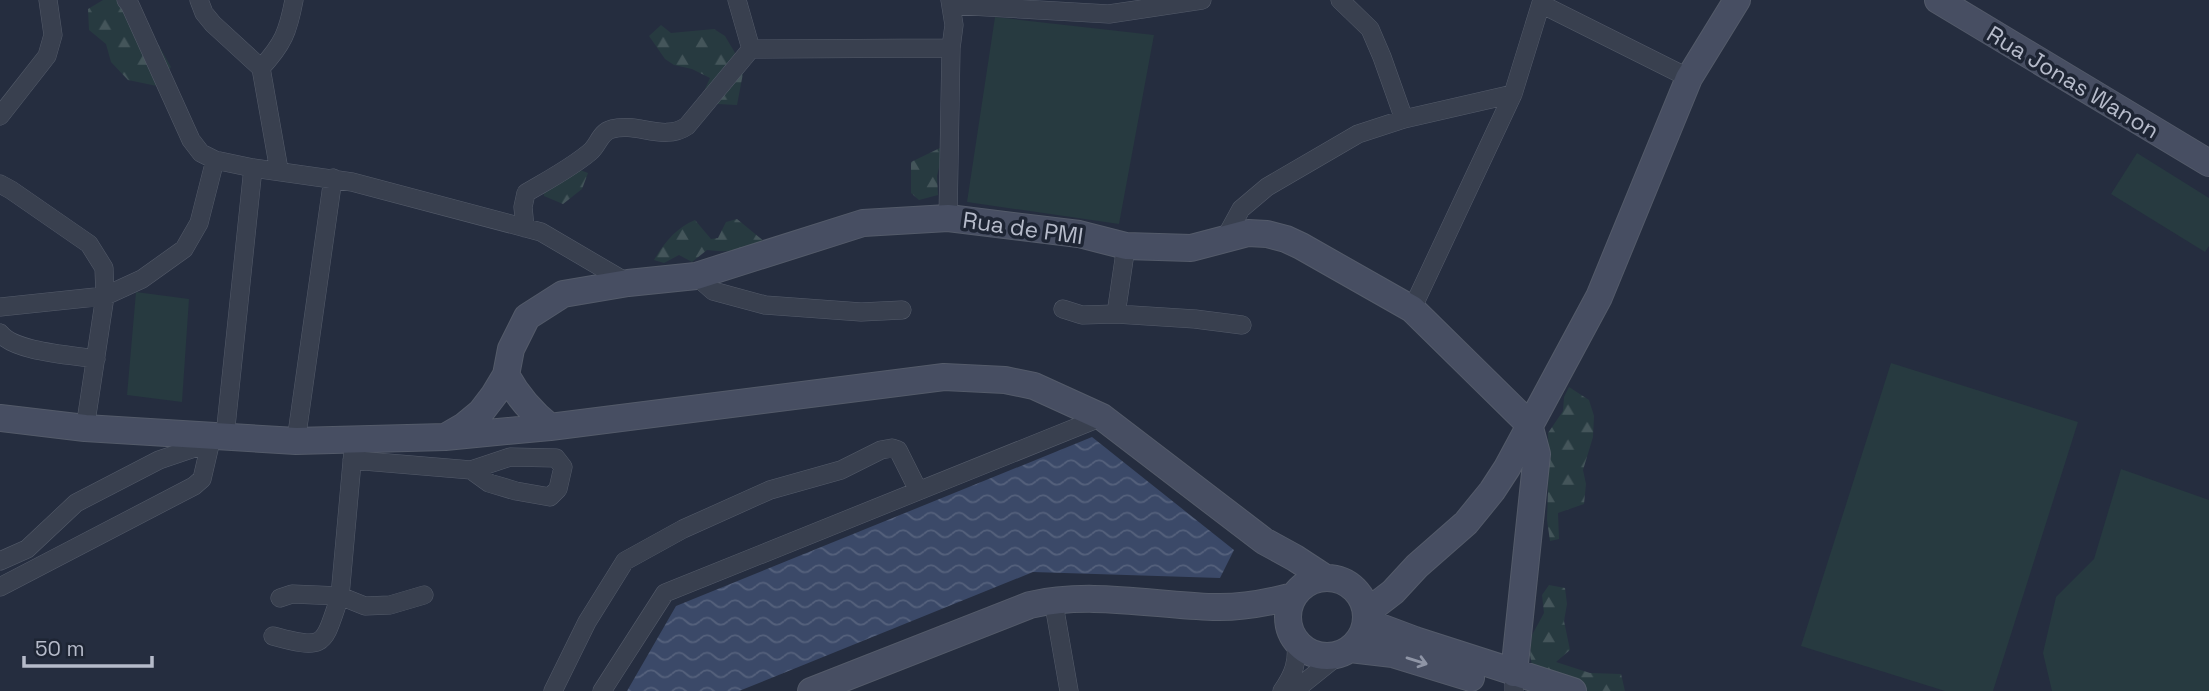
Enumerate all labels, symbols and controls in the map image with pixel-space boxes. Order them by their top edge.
street label: Rua Jonas Wanon [1981,19,2165,145]
street label: Rua de PMI [961,205,1085,251]
scale bar [24,624,152,668]
text: 50 m [35,635,85,662]
one-way arrow [1406,655,1428,668]

